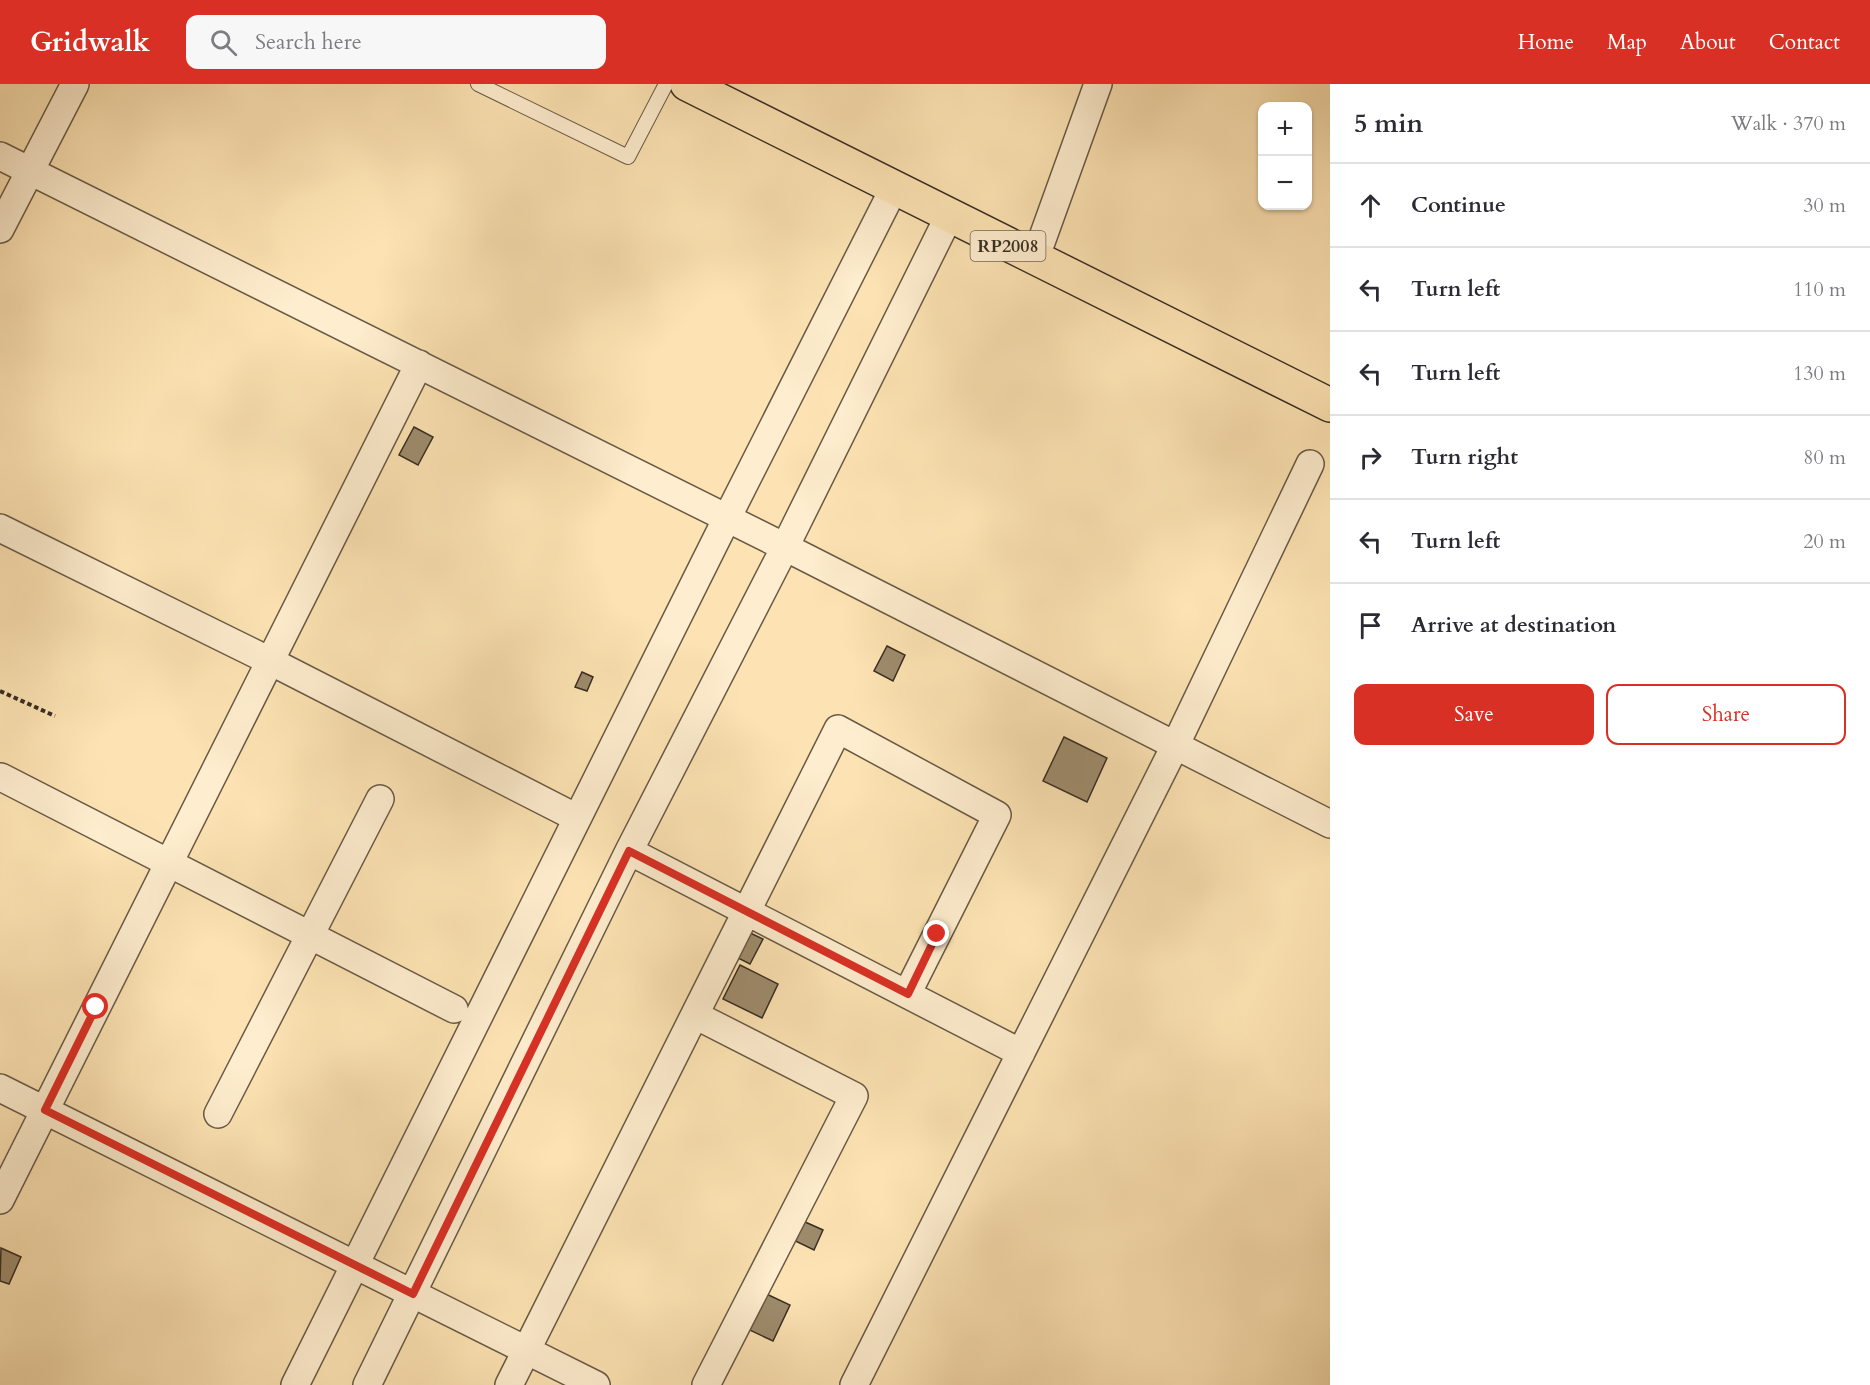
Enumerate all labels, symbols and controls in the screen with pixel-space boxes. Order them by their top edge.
search box [186,15,606,69]
text: Gridwalk [30,23,150,61]
icon: search [207,26,240,59]
text: Search here [255,27,362,57]
text: Home [1518,28,1574,57]
text: Map [1607,28,1647,57]
text: About [1680,28,1736,57]
text: Contact [1769,28,1840,57]
map controls [1258,102,1312,210]
button: + [1258,102,1312,156]
text: 5 min [1354,106,1423,141]
text: Walk · 370 m [1731,110,1846,137]
button: − [1258,156,1312,210]
icon: ahead [1354,189,1387,222]
text: Continue [1411,190,1506,220]
text: 30 m [1803,192,1846,219]
road number: RP2008 [970,231,1046,261]
icon: left [1354,273,1387,306]
text: Turn left [1411,274,1500,304]
text: 110 m [1793,276,1846,303]
icon: left [1354,357,1387,390]
text: Turn left [1411,358,1500,388]
text: 130 m [1793,360,1846,387]
icon: right [1354,441,1387,474]
text: Turn right [1411,442,1518,472]
text: 80 m [1803,444,1846,471]
icon: left [1354,525,1387,558]
text: Turn left [1411,526,1500,556]
text: 20 m [1803,528,1846,555]
icon: arrive [1354,609,1387,642]
text: Arrive at destination [1411,610,1616,640]
button: Save [1354,684,1594,745]
button: Share [1606,684,1846,745]
route end [923,920,949,946]
route start [82,993,108,1019]

